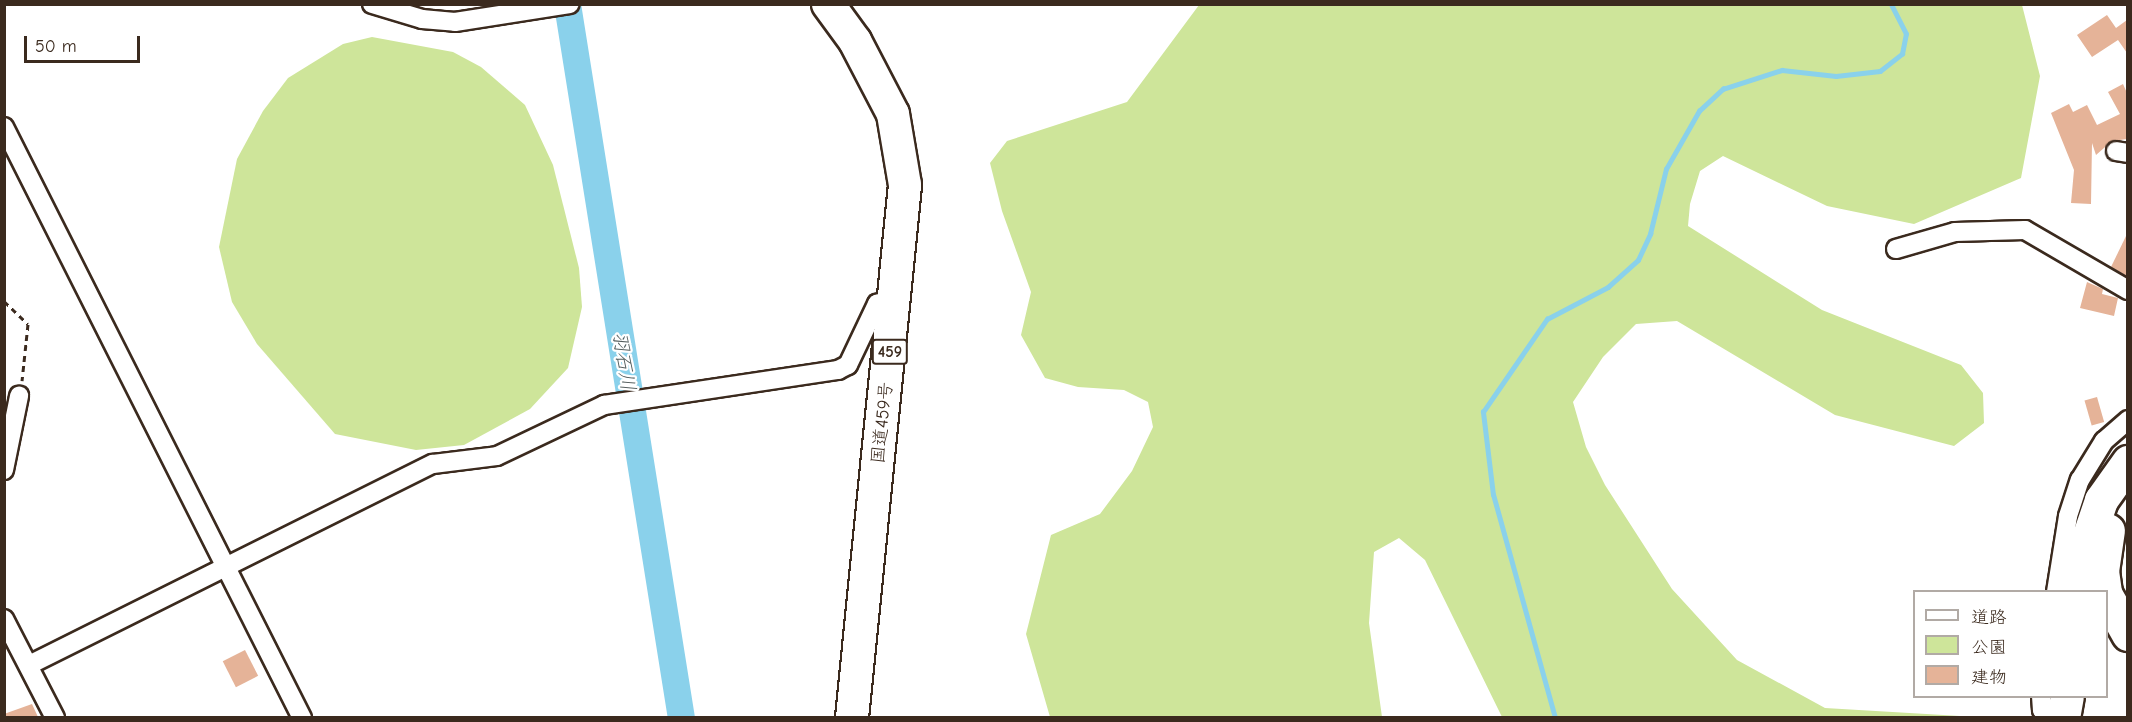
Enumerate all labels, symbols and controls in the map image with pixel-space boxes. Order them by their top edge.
scale bar [27,24,142,62]
text: 50 m [35,36,77,57]
water label: 羽石川 [607,329,641,393]
road number: 459 [870,339,910,365]
street label: 国道459号 [868,381,898,465]
legend [1913,590,2108,698]
text: 道路 [1971,607,2007,628]
text: 公園 [1971,637,2007,658]
text: 建物 [1971,667,2007,688]

